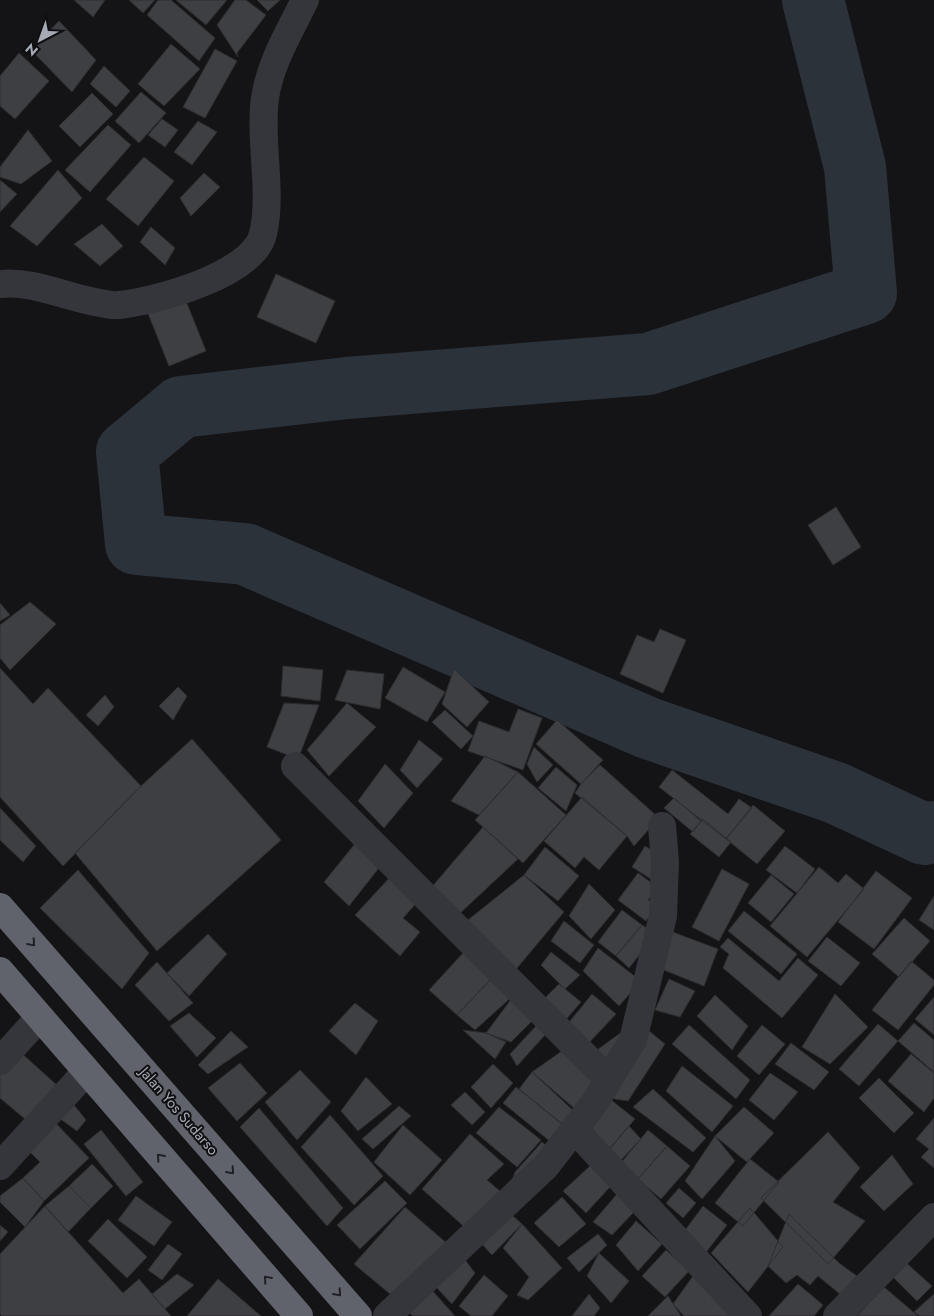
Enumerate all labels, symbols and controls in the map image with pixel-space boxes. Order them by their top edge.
north arrow [15,15,65,65]
text: N [21,39,42,61]
one-way arrow [26,938,35,947]
street label: Jalan Yos Sudarso [133,1060,224,1160]
one-way arrow [157,1153,166,1162]
one-way arrow [226,1166,235,1175]
one-way arrow [263,1276,272,1285]
one-way arrow [333,1288,342,1297]

